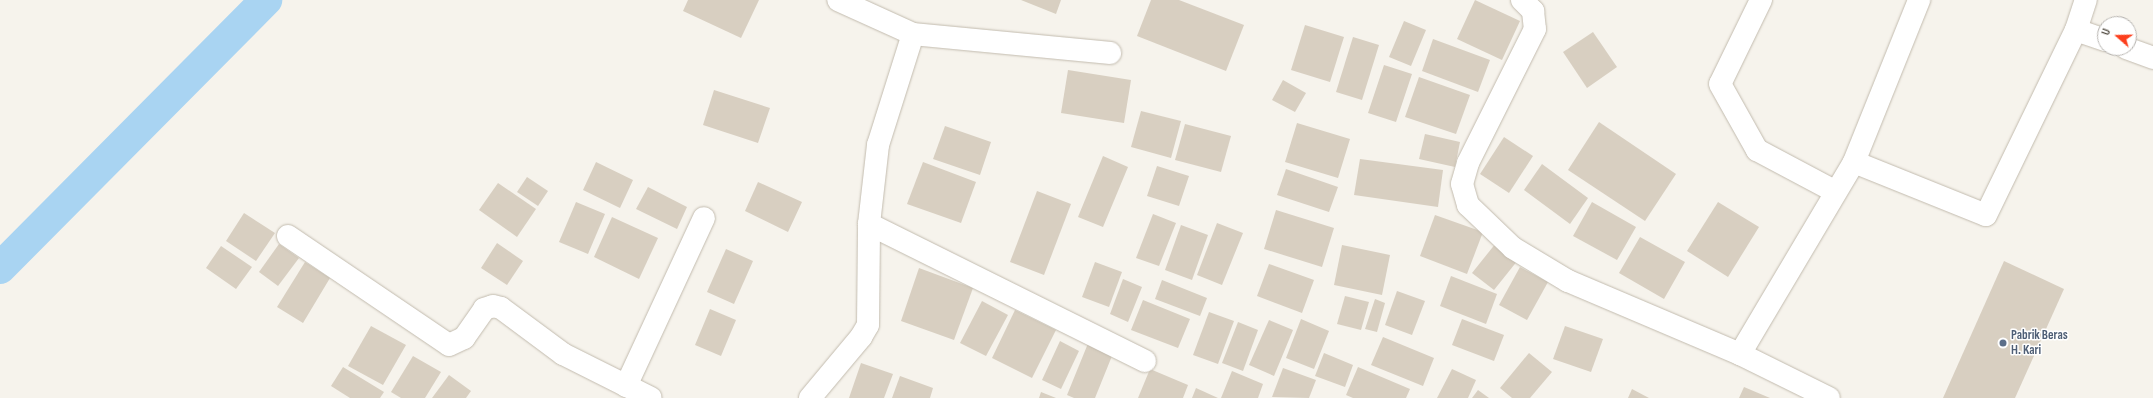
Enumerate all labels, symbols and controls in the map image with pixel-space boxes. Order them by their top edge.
north arrow [2097,16,2137,56]
text: U [2099,27,2113,37]
place label: Pabrik Beras H. Kari [2011,328,2068,359]
marker: Pabrik Beras H. Kari [1998,338,2008,348]

